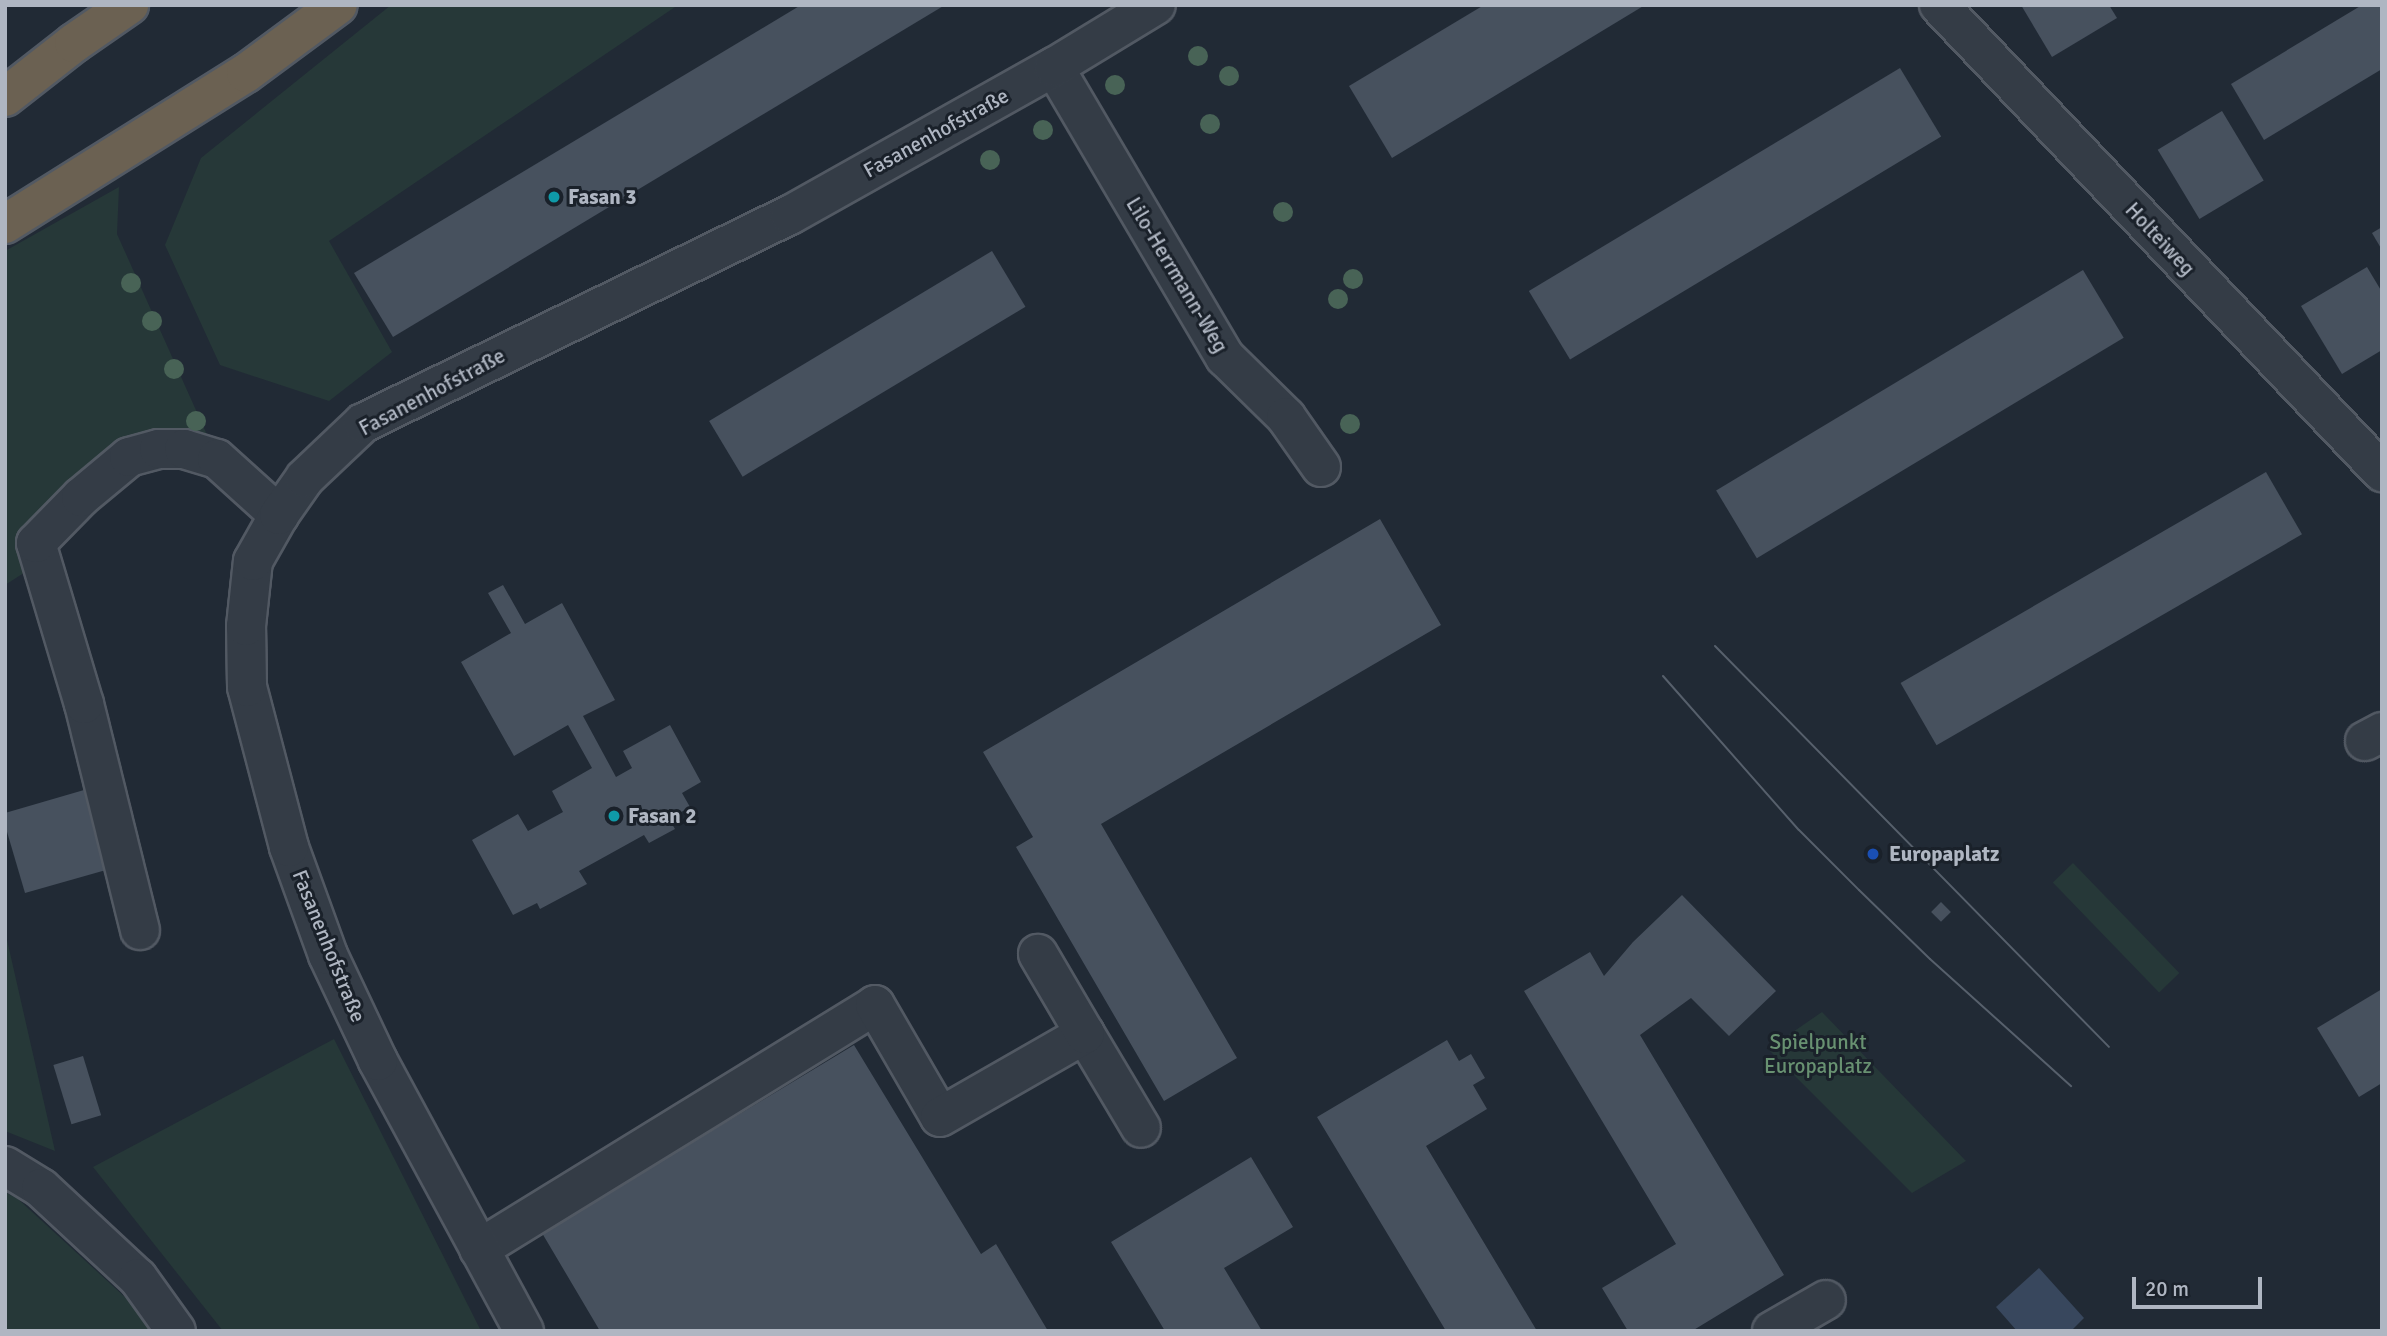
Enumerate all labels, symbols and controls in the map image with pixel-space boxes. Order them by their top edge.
street label: Fasanenhofstraße [859,83,1013,183]
place label: Fasan 3 [568,184,637,210]
marker: Fasan 3 [546,189,562,205]
street label: Lilo-Herrmann-Weg [1121,193,1233,357]
street label: Holteiweg [2120,197,2200,281]
street label: Fasanenhofstraße [355,343,509,441]
place label: Fasan 2 [628,803,697,829]
marker: Fasan 2 [606,808,622,824]
place label: Europaplatz [1889,841,2000,867]
marker: Europaplatz [1863,844,1883,864]
street label: Fasanenhofstraße [287,866,371,1026]
park label: Spielpunkt Europaplatz [1764,1029,1872,1079]
scale bar [2135,1262,2264,1306]
text: 20 m [2145,1276,2189,1302]

